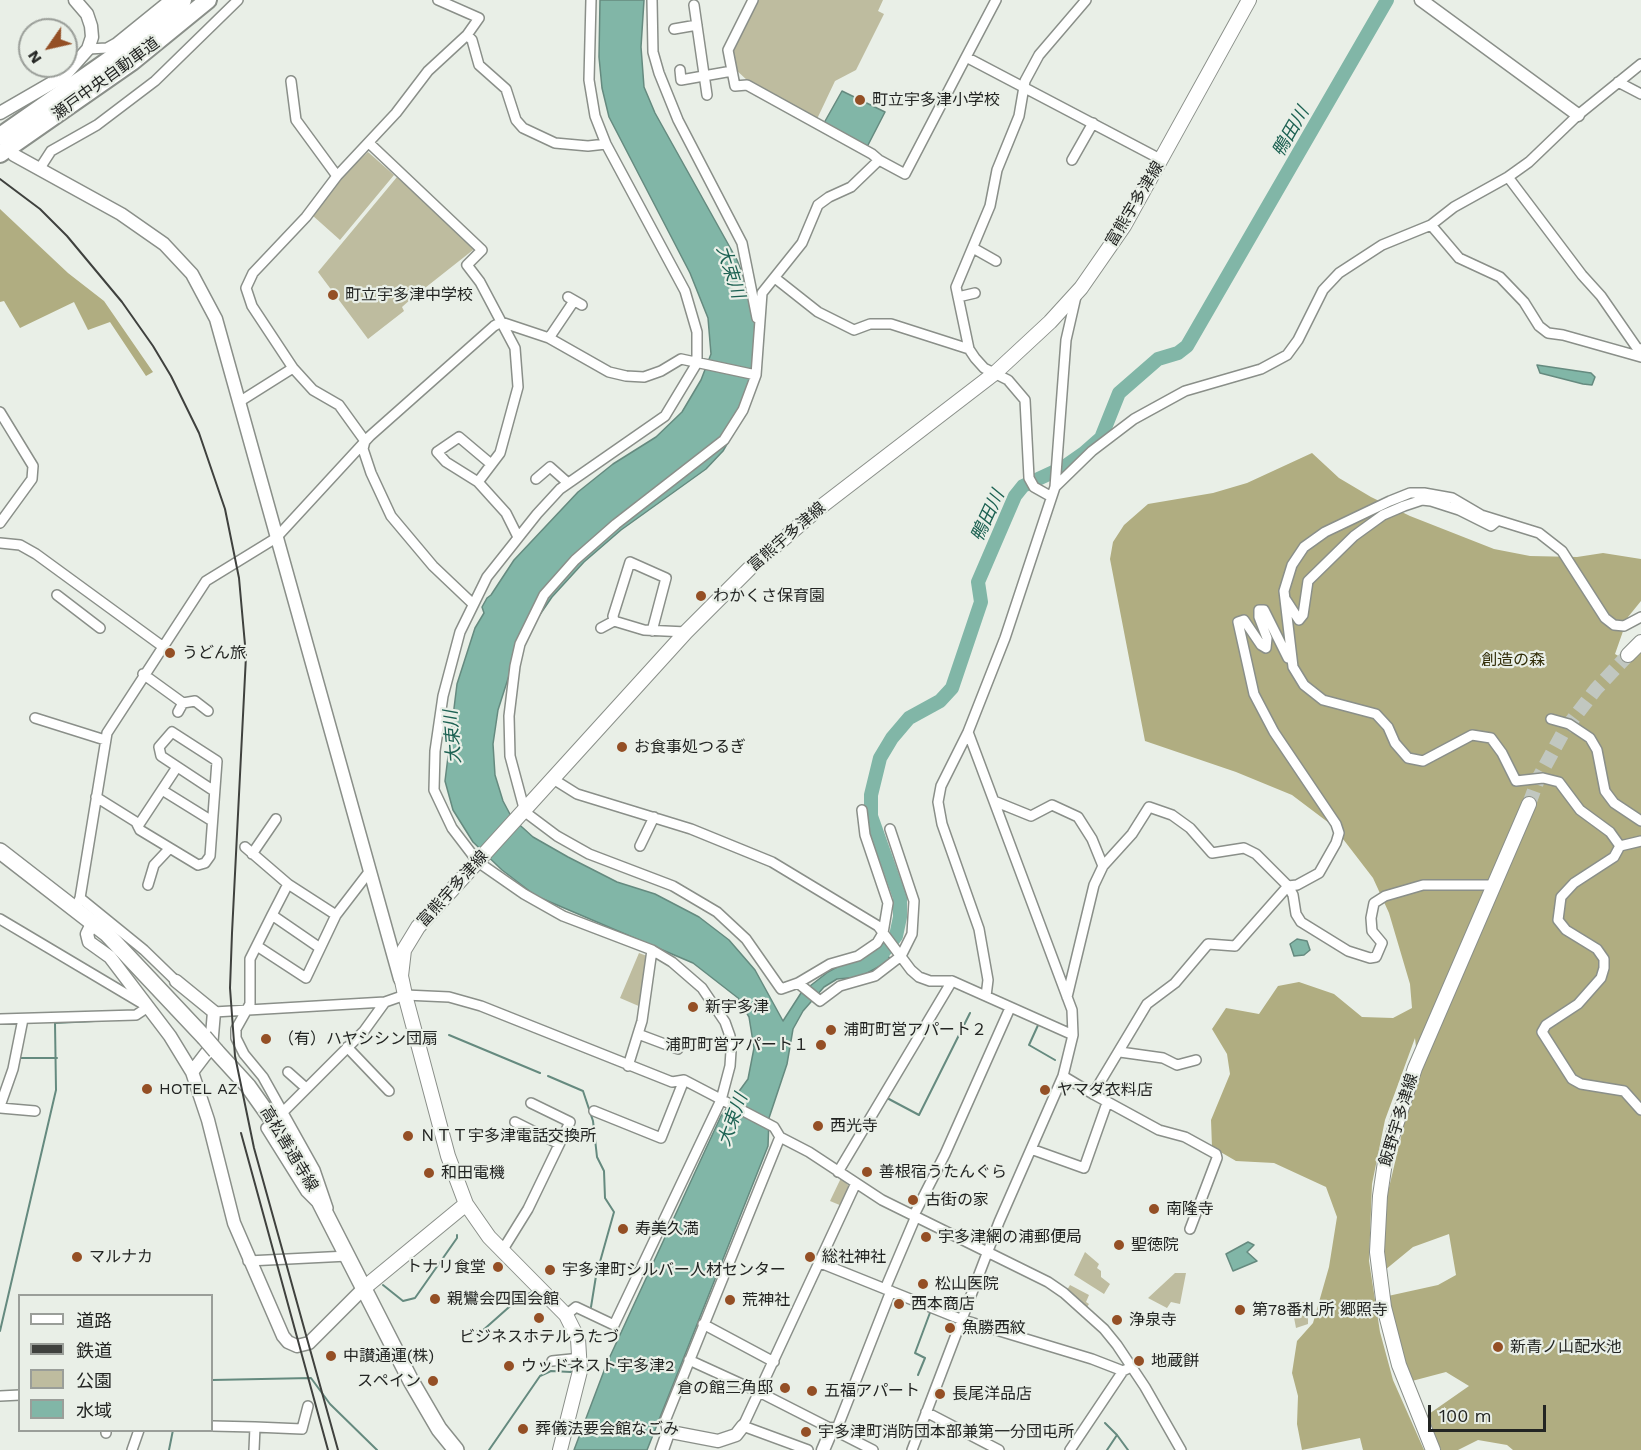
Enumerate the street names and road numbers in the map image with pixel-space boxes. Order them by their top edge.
street label: 瀬戸中央自動車道 [49,34,163,124]
street label: 富熊宇多津線 [1102,158,1168,250]
street label: 富熊宇多津線 [744,498,830,576]
street label: 富熊宇多津線 [414,847,492,931]
street label: 飯野宇多津線 [1376,1071,1422,1169]
street label: 高松善通寺線 [256,1103,322,1195]

